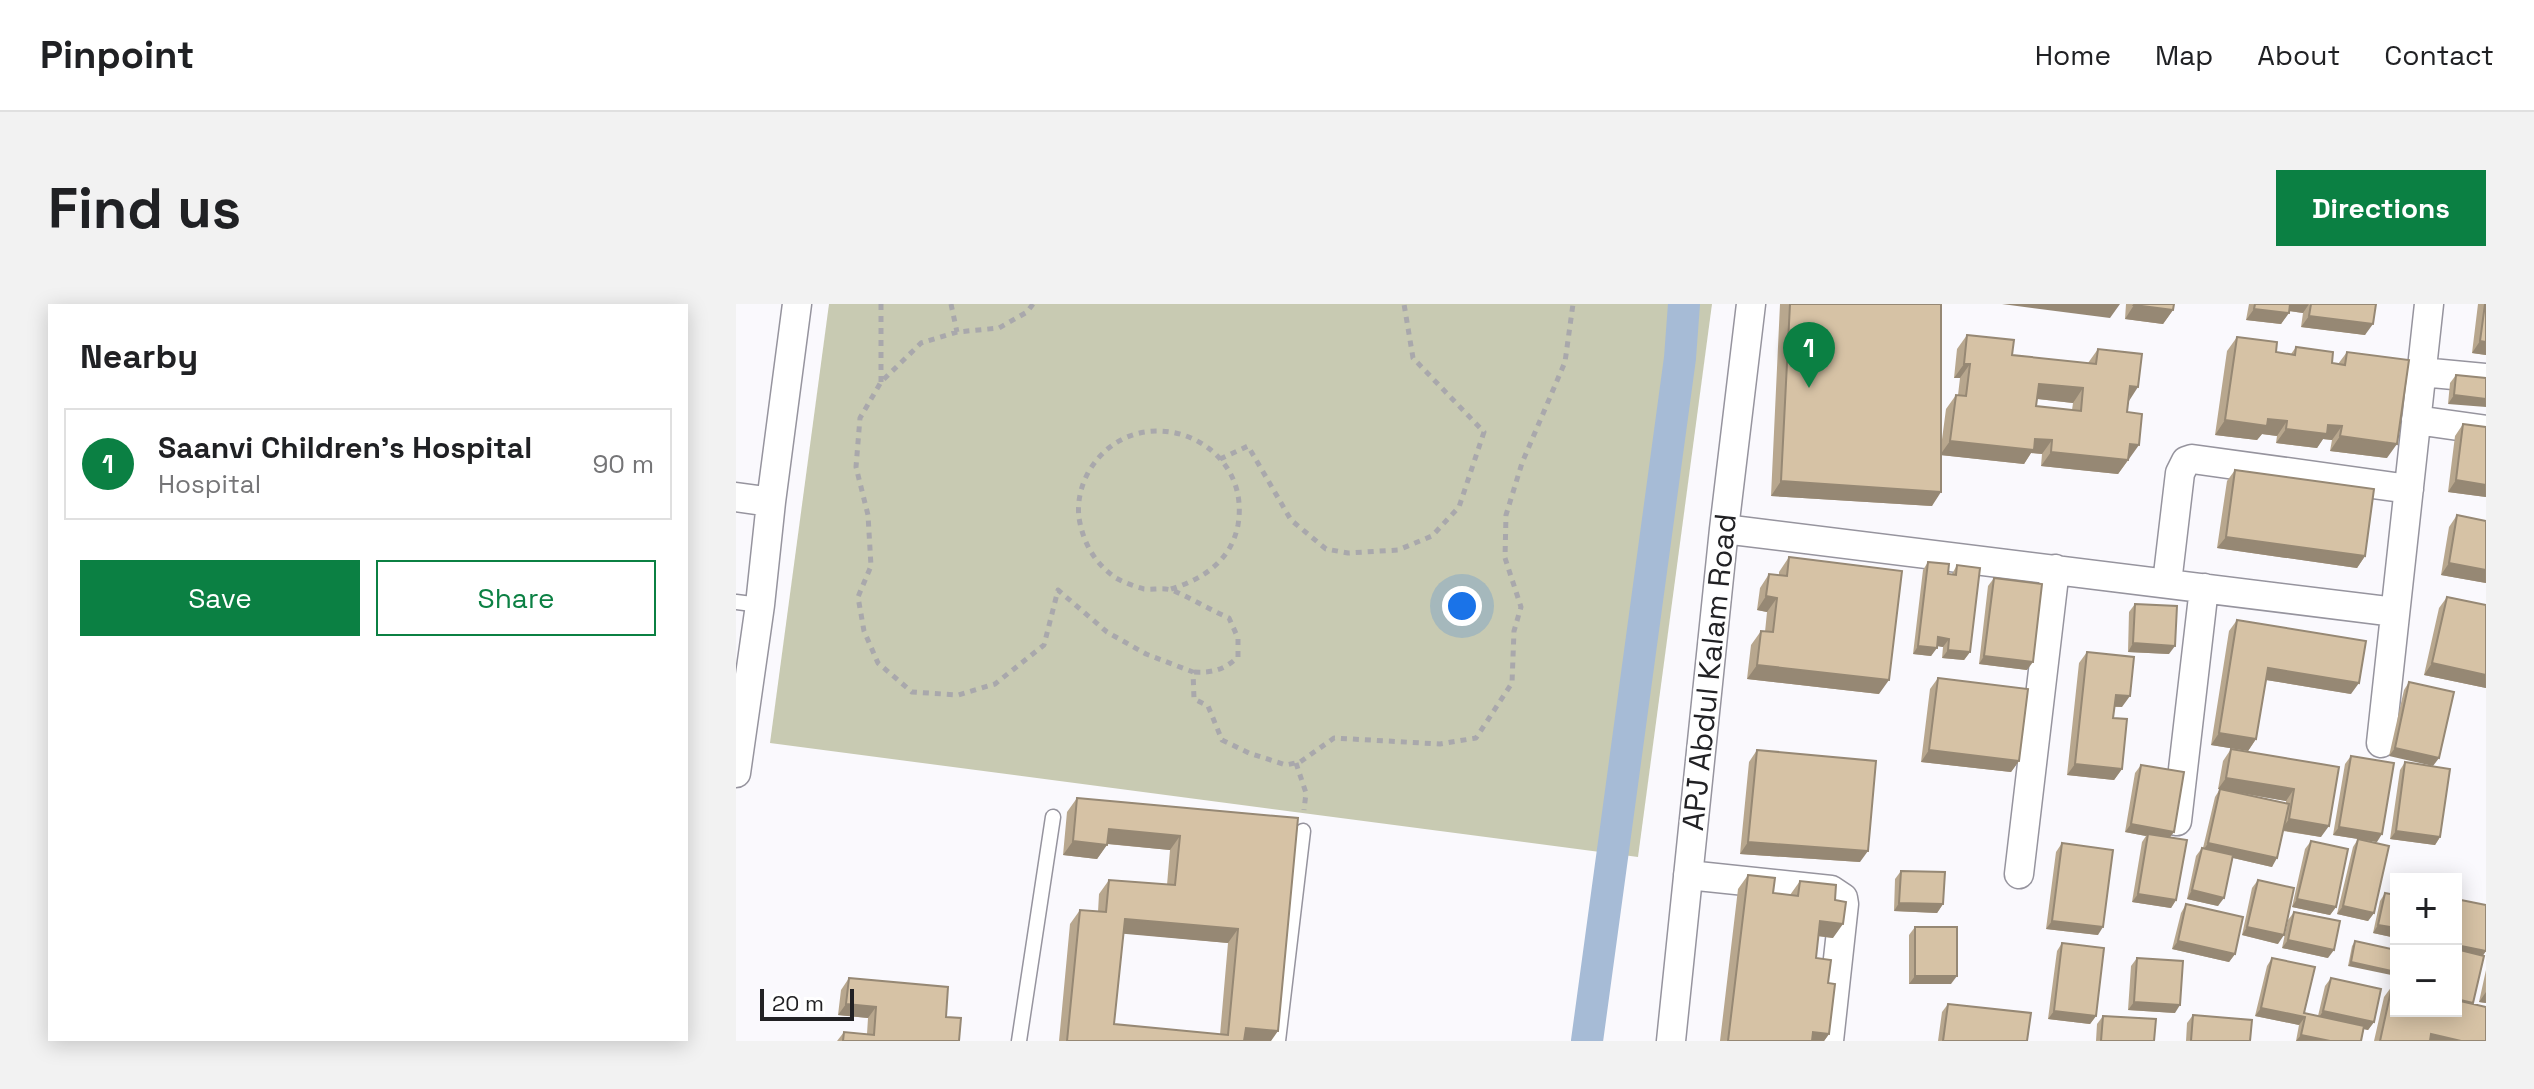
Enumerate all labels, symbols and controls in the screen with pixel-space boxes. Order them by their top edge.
text: Pinpoint [40,31,194,79]
text: Home [2035,37,2111,73]
text: Map [2155,37,2213,73]
text: About [2257,37,2340,73]
text: Contact [2384,37,2494,73]
button: Directions [2276,170,2486,246]
text: Find us [48,173,241,244]
pin: 1 [1783,322,1835,388]
text: Nearby [80,335,198,378]
text: Saanvi Children's Hospital [158,428,532,467]
text: 1 [102,447,114,481]
text: 90 m [592,447,654,481]
text: Hospital [158,467,261,501]
street label: APJ Abdul Kalam Road [1673,512,1745,832]
button: Save [80,560,360,636]
button: Share [376,560,656,636]
your location [1442,586,1482,626]
map controls [2390,873,2462,1017]
button: + [2390,873,2462,945]
button: − [2390,945,2462,1017]
scale bar [760,985,854,1021]
text: 20 m [772,989,824,1017]

